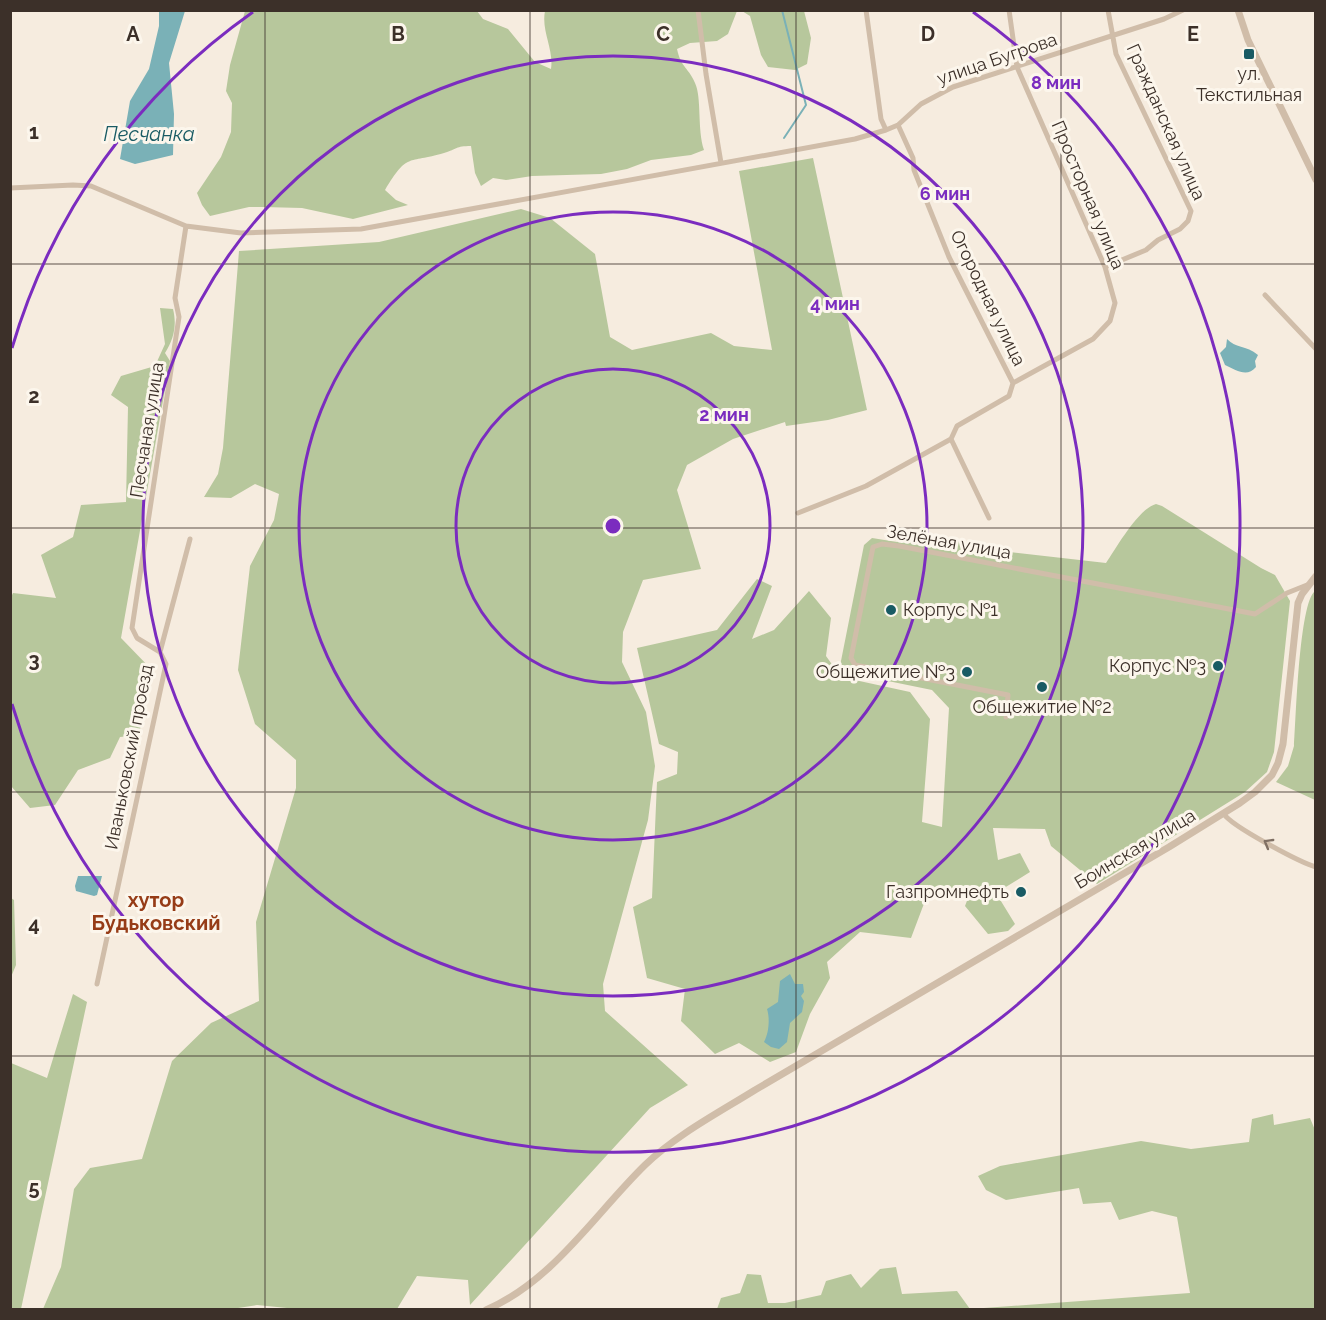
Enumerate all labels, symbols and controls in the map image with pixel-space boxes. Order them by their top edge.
text: A [126,22,140,46]
text: B [391,22,405,46]
text: C [656,22,670,46]
text: D [921,22,935,46]
text: E [1187,22,1199,46]
street label: улица Бугрова [934,28,1060,89]
street label: Гражданская улица [1123,41,1210,203]
marker: ул. Текстильная [1242,47,1256,61]
place label: ул. Текстильная [1196,63,1302,105]
text: 8 мин [1031,72,1081,93]
street label: Просторная улица [1048,117,1129,272]
text: 1 [29,120,39,144]
water label: Песчанка [103,122,195,146]
text: 6 мин [920,183,970,204]
street label: Огородная улица [946,227,1030,369]
text: 4 мин [810,293,860,314]
street label: Песчаная улица [125,361,168,499]
text: 2 [28,384,40,408]
text: 2 мин [699,404,749,425]
centre of rings [603,516,623,536]
street label: Зелёная улица [885,520,1013,563]
place label: Корпус №1 [903,599,998,620]
marker: Корпус №1 [884,603,898,617]
text: 3 [28,648,40,672]
place label: Корпус №3 [1109,655,1206,676]
marker: Корпус №3 [1211,659,1225,673]
place label: Общежитие №3 [816,661,955,682]
street label: Иваньковский проезд [100,663,157,851]
marker: Общежитие №3 [960,665,974,679]
marker: Общежитие №2 [1035,680,1049,694]
place label: Общежитие №2 [972,696,1112,717]
street label: Боинская улица [1071,804,1199,893]
one-way arrow [1264,839,1274,850]
place label: Газпромнефть [886,881,1009,902]
marker: Газпромнефть [1014,885,1028,899]
district label: хутор Будьковский [91,888,221,935]
text: 4 [28,912,40,936]
text: 5 [28,1176,40,1200]

